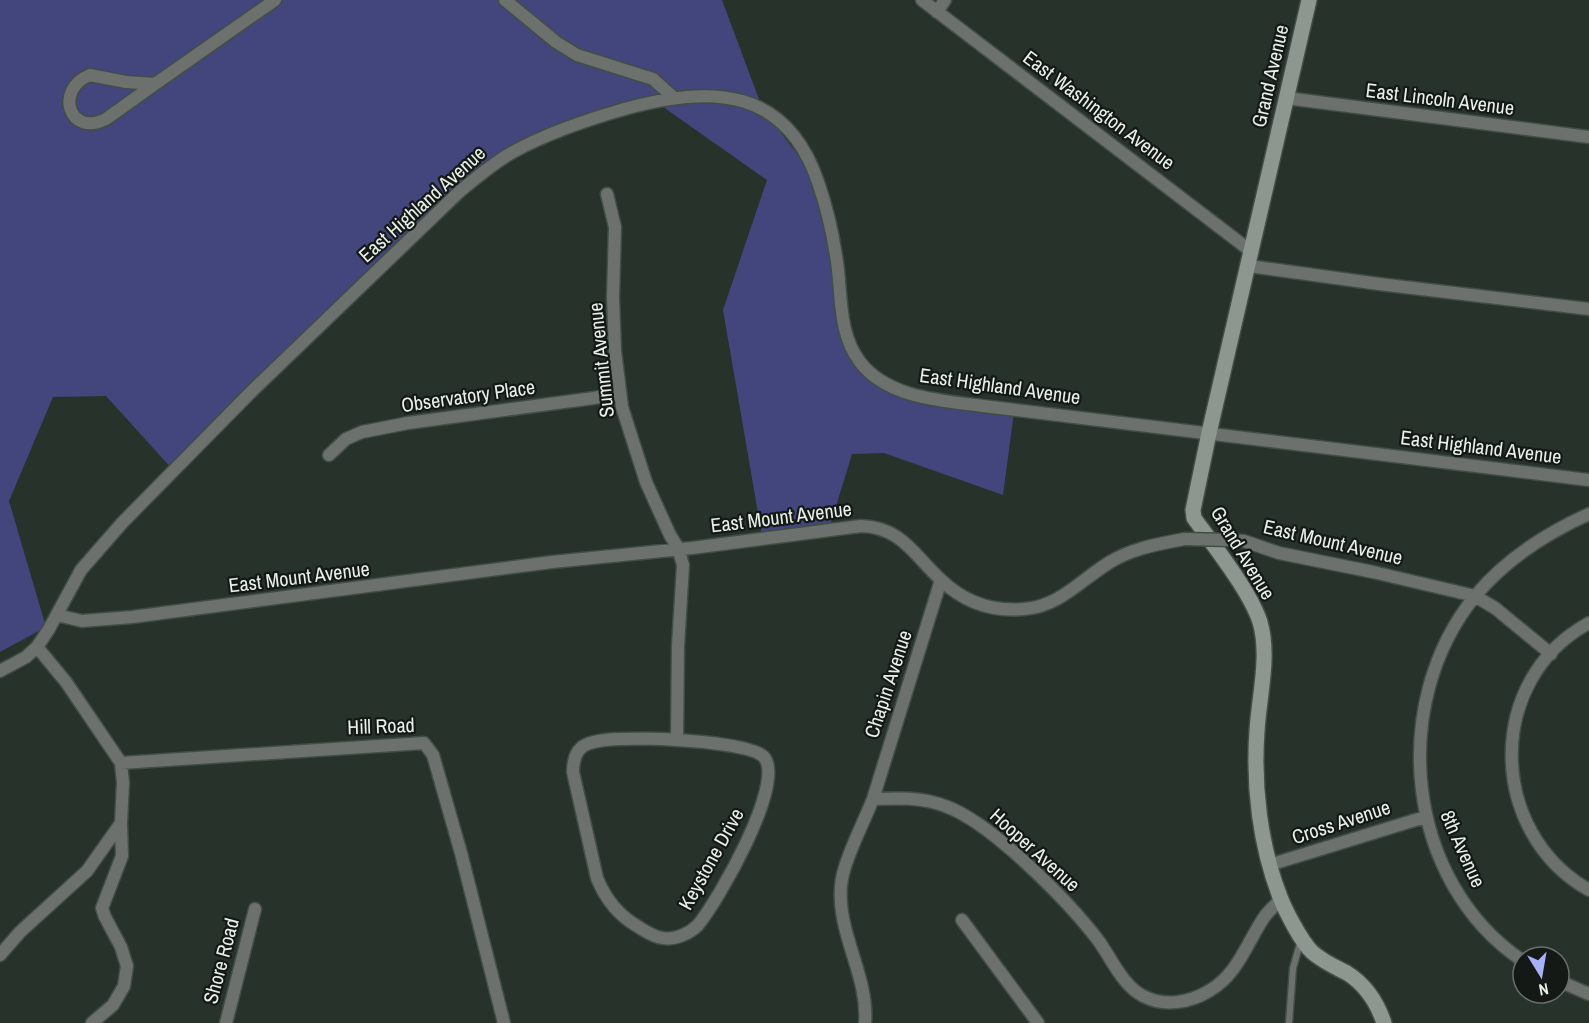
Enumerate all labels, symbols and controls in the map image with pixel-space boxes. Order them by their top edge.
street label: Grand Avenue [1245,22,1294,130]
street label: East Washington Avenue [1018,44,1181,176]
street label: East Lincoln Avenue [1364,76,1516,121]
street label: East Highland Avenue [352,139,491,268]
street label: Summit Avenue [581,301,620,419]
street label: East Highland Avenue [918,361,1082,410]
street label: Observatory Place [399,373,537,418]
street label: East Highland Avenue [1399,423,1563,470]
street label: East Mount Avenue [709,494,853,539]
street label: Grand Avenue [1205,501,1282,605]
street label: East Mount Avenue [1261,512,1405,571]
street label: East Mount Avenue [227,554,371,599]
street label: Chapin Avenue [857,626,918,741]
street label: Hill Road [347,711,415,740]
street label: Cross Avenue [1288,793,1393,850]
street label: Hooper Avenue [984,802,1086,897]
street label: Keystone Drive [672,803,750,914]
street label: 8th Avenue [1434,806,1492,892]
street label: Shore Road [196,915,245,1007]
north arrow [1511,945,1571,1005]
text: N [1537,978,1551,1001]

